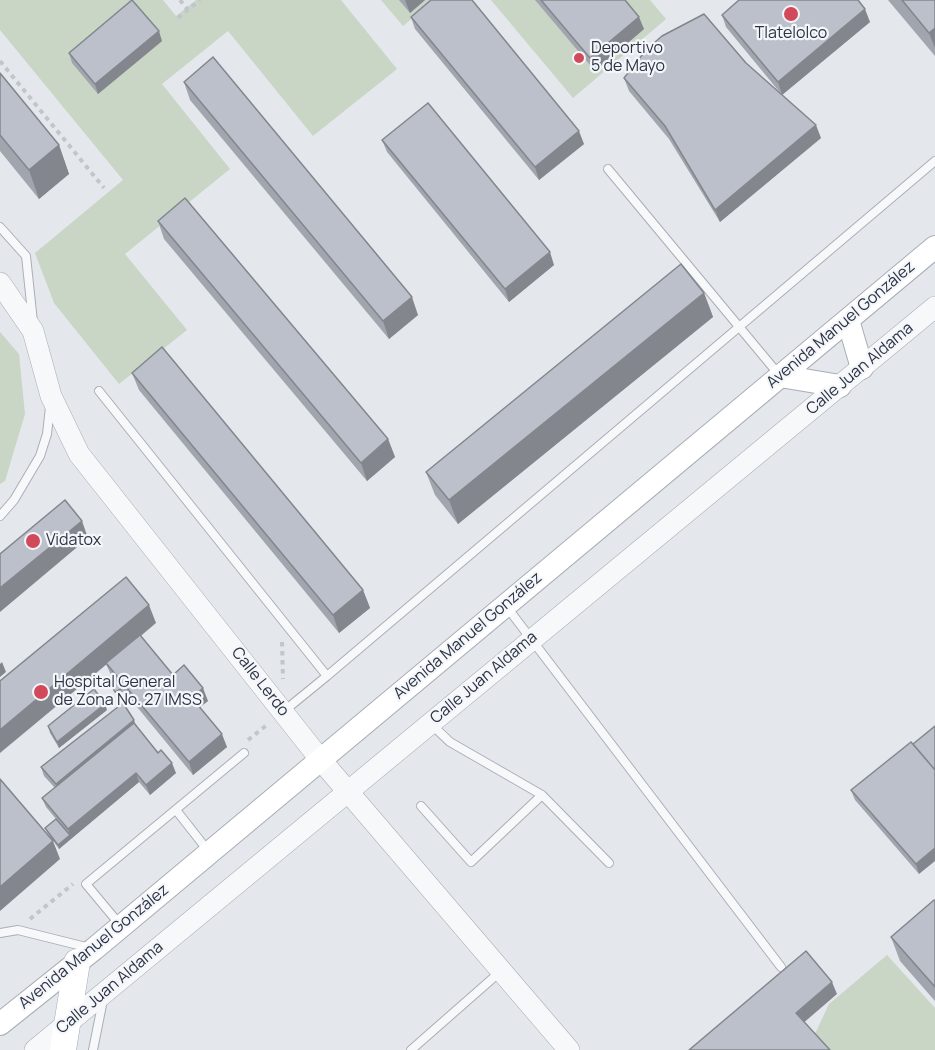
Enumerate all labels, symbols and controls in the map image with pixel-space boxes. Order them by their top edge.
marker: Tlatelolco [782,5,800,23]
place label: Tlatelolco [755,24,827,44]
place label: Deportivo 5 de Mayo [591,39,665,77]
marker: Deportivo 5 de Mayo [572,51,586,65]
street label: Avenida Manuel González [763,257,919,393]
street label: Calle Juan Aldama [803,319,917,419]
place label: Vidatox [46,531,101,551]
marker: Vidatox [24,532,42,550]
street label: Avenida Manuel González [390,568,546,704]
street label: Calle Juan Aldama [427,628,541,728]
street label: Calle Lerdo [227,644,293,720]
place label: Hospital General de Zona No. 27 IMSS [54,673,202,711]
marker: Hospital General de Zona No. 27 IMSS [32,683,50,701]
street label: Avenida Manuel González [15,881,173,1013]
street label: Calle Juan Aldama [53,938,167,1038]

